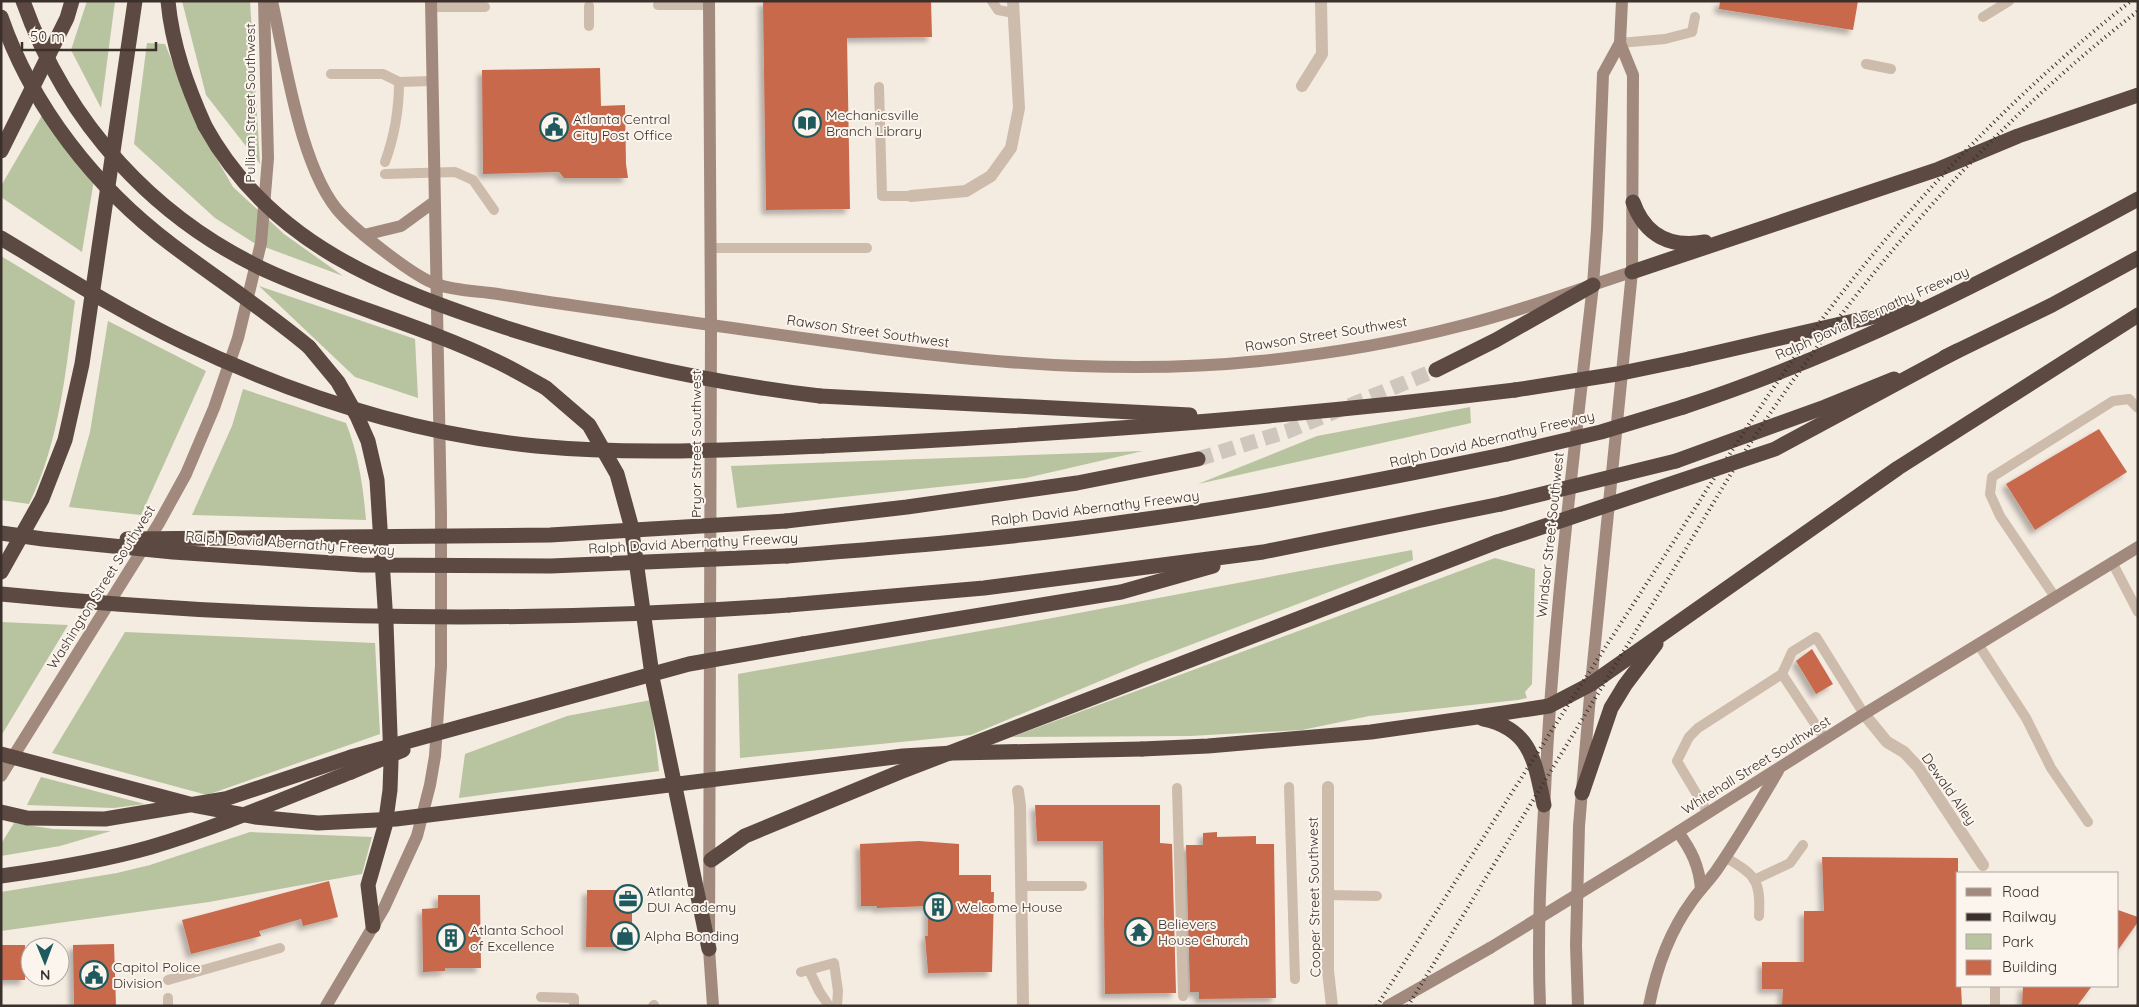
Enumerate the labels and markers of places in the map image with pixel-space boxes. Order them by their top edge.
place label: Mechanicsville Branch Library [826,106,922,140]
library icon: Mechanicsville Branch Library [792,108,822,138]
place label: Atlanta Central City Post Office [573,110,672,144]
public building icon: Atlanta Central City Post Office [539,112,569,142]
place label: Atlanta DUI Academy [647,882,736,916]
office icon: Atlanta DUI Academy [613,884,643,914]
building icon: Welcome House [923,892,953,922]
place label: Welcome House [957,898,1063,916]
place label: Believers House Church [1158,915,1248,949]
temple icon: Believers House Church [1124,917,1154,947]
place label: Atlanta School of Excellence [470,921,564,955]
shop icon: Alpha Bonding [610,921,640,951]
building icon: Atlanta School of Excellence [436,923,466,953]
place label: Alpha Bonding [644,927,739,945]
place label: Capitol Police Division [113,958,200,992]
public building icon: Capitol Police Division [79,960,109,990]

